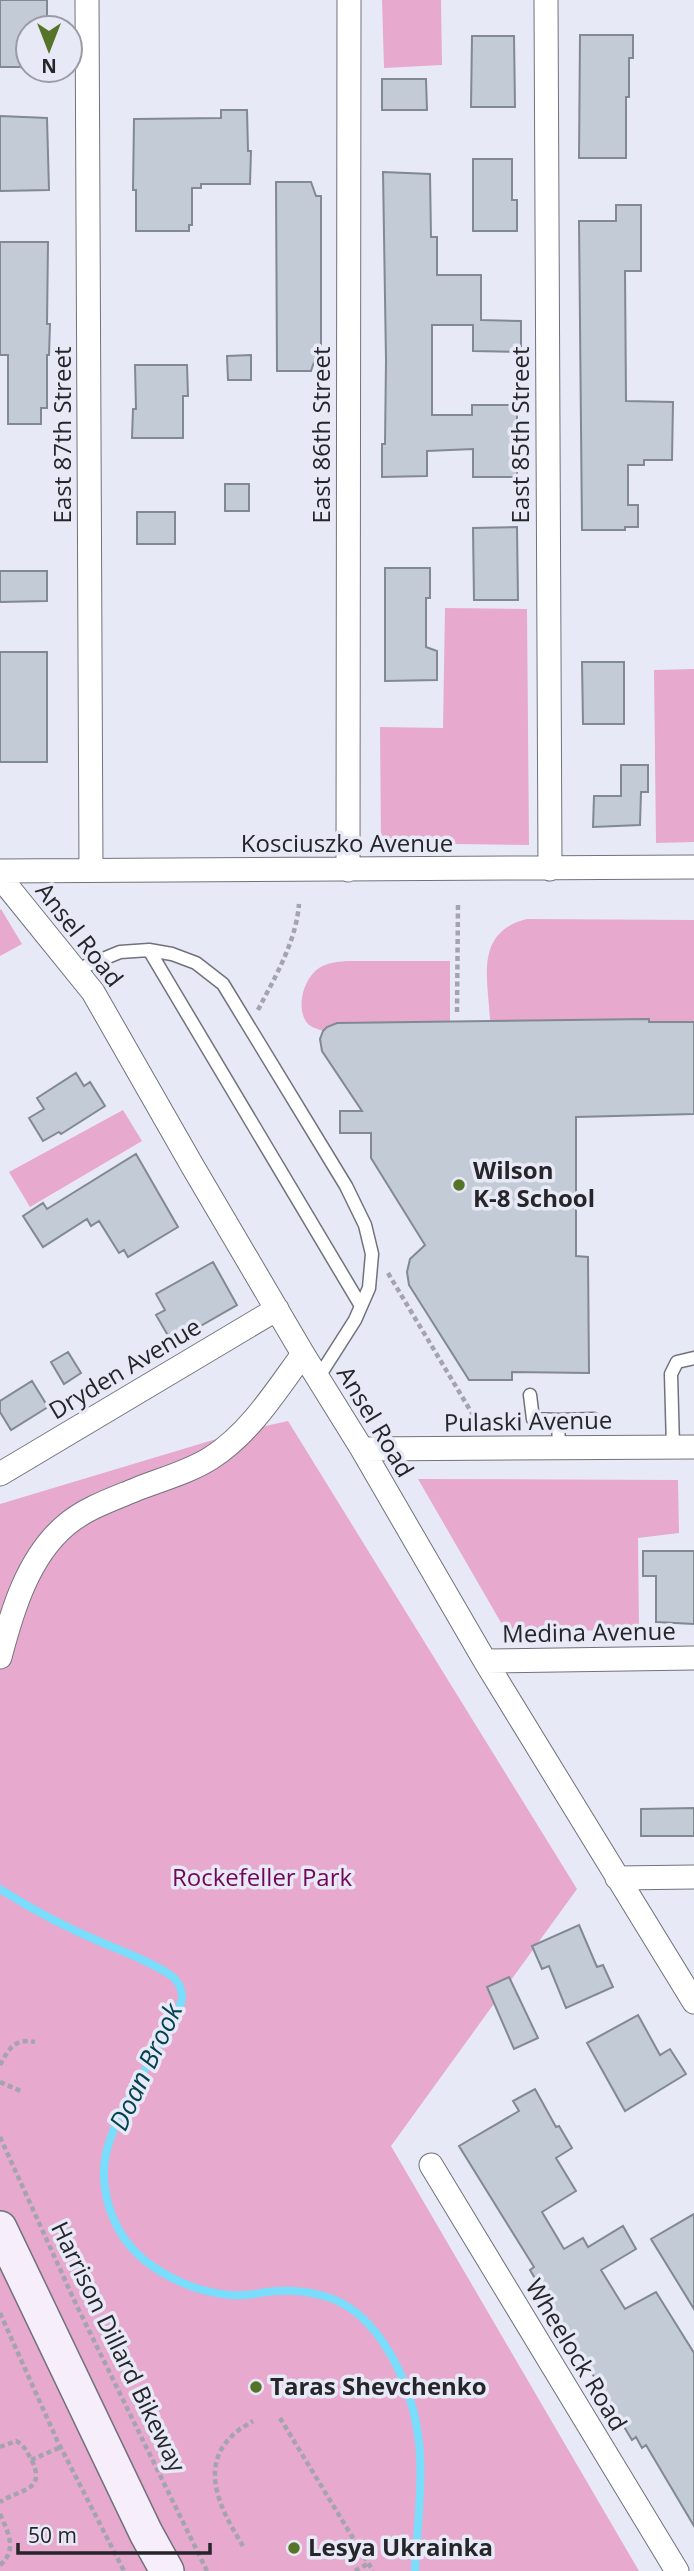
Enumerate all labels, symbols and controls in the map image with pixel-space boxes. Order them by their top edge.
north arrow [14,14,84,84]
text: N [41,53,57,79]
street label: East 87th Street [45,347,78,523]
street label: East 86th Street [304,347,337,523]
street label: East 85th Street [503,347,536,523]
street label: Kosciuszko Avenue [241,826,453,859]
street label: Ansel Road [29,875,131,993]
place label: Wilson K-8 School [473,1153,595,1214]
marker: Wilson K-8 School [451,1177,467,1193]
street label: Dryden Avenue [42,1309,206,1426]
street label: Ansel Road [330,1359,422,1483]
street label: Pulaski Avenue [443,1403,612,1438]
street label: Medina Avenue [502,1613,676,1650]
park label: Rockefeller Park [172,1860,352,1893]
water label: Doan Brook [100,1996,191,2136]
street label: Harrison Dillard Bikeway [44,2216,195,2478]
street label: Wheelock Road [519,2272,636,2436]
place label: Taras Shevchenko [270,2369,487,2402]
marker: Taras Shevchenko [248,2379,264,2395]
scale bar [18,2512,210,2556]
text: 50 m [28,2521,77,2549]
place label: Lesya Ukrainka [308,2530,493,2563]
marker: Lesya Ukrainka [286,2540,302,2556]

